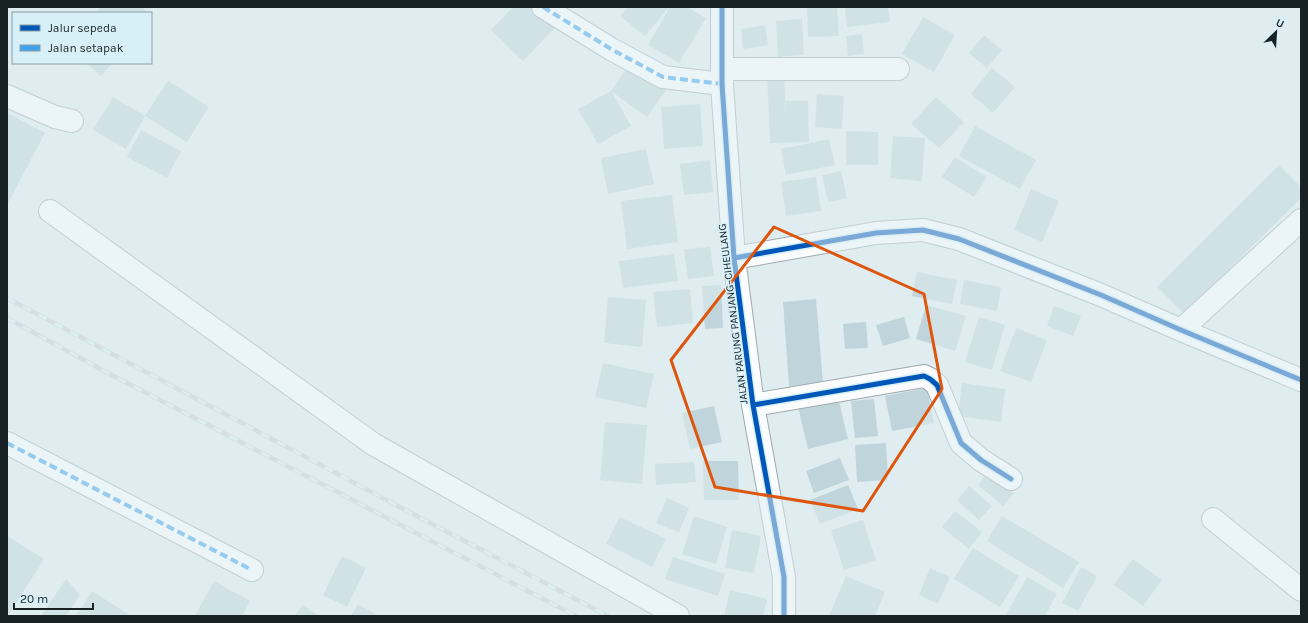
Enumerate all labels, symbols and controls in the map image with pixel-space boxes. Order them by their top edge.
legend [12,12,152,64]
north arrow [1256,12,1296,52]
text: U [1274,16,1286,31]
text: Jalur sepeda [48,21,117,35]
text: Jalan setapak [48,41,124,55]
street label: JALAN PARUNG PANJANG–CIHEULANG [715,223,751,405]
scale bar [14,585,93,611]
text: 20 m [20,592,48,606]

